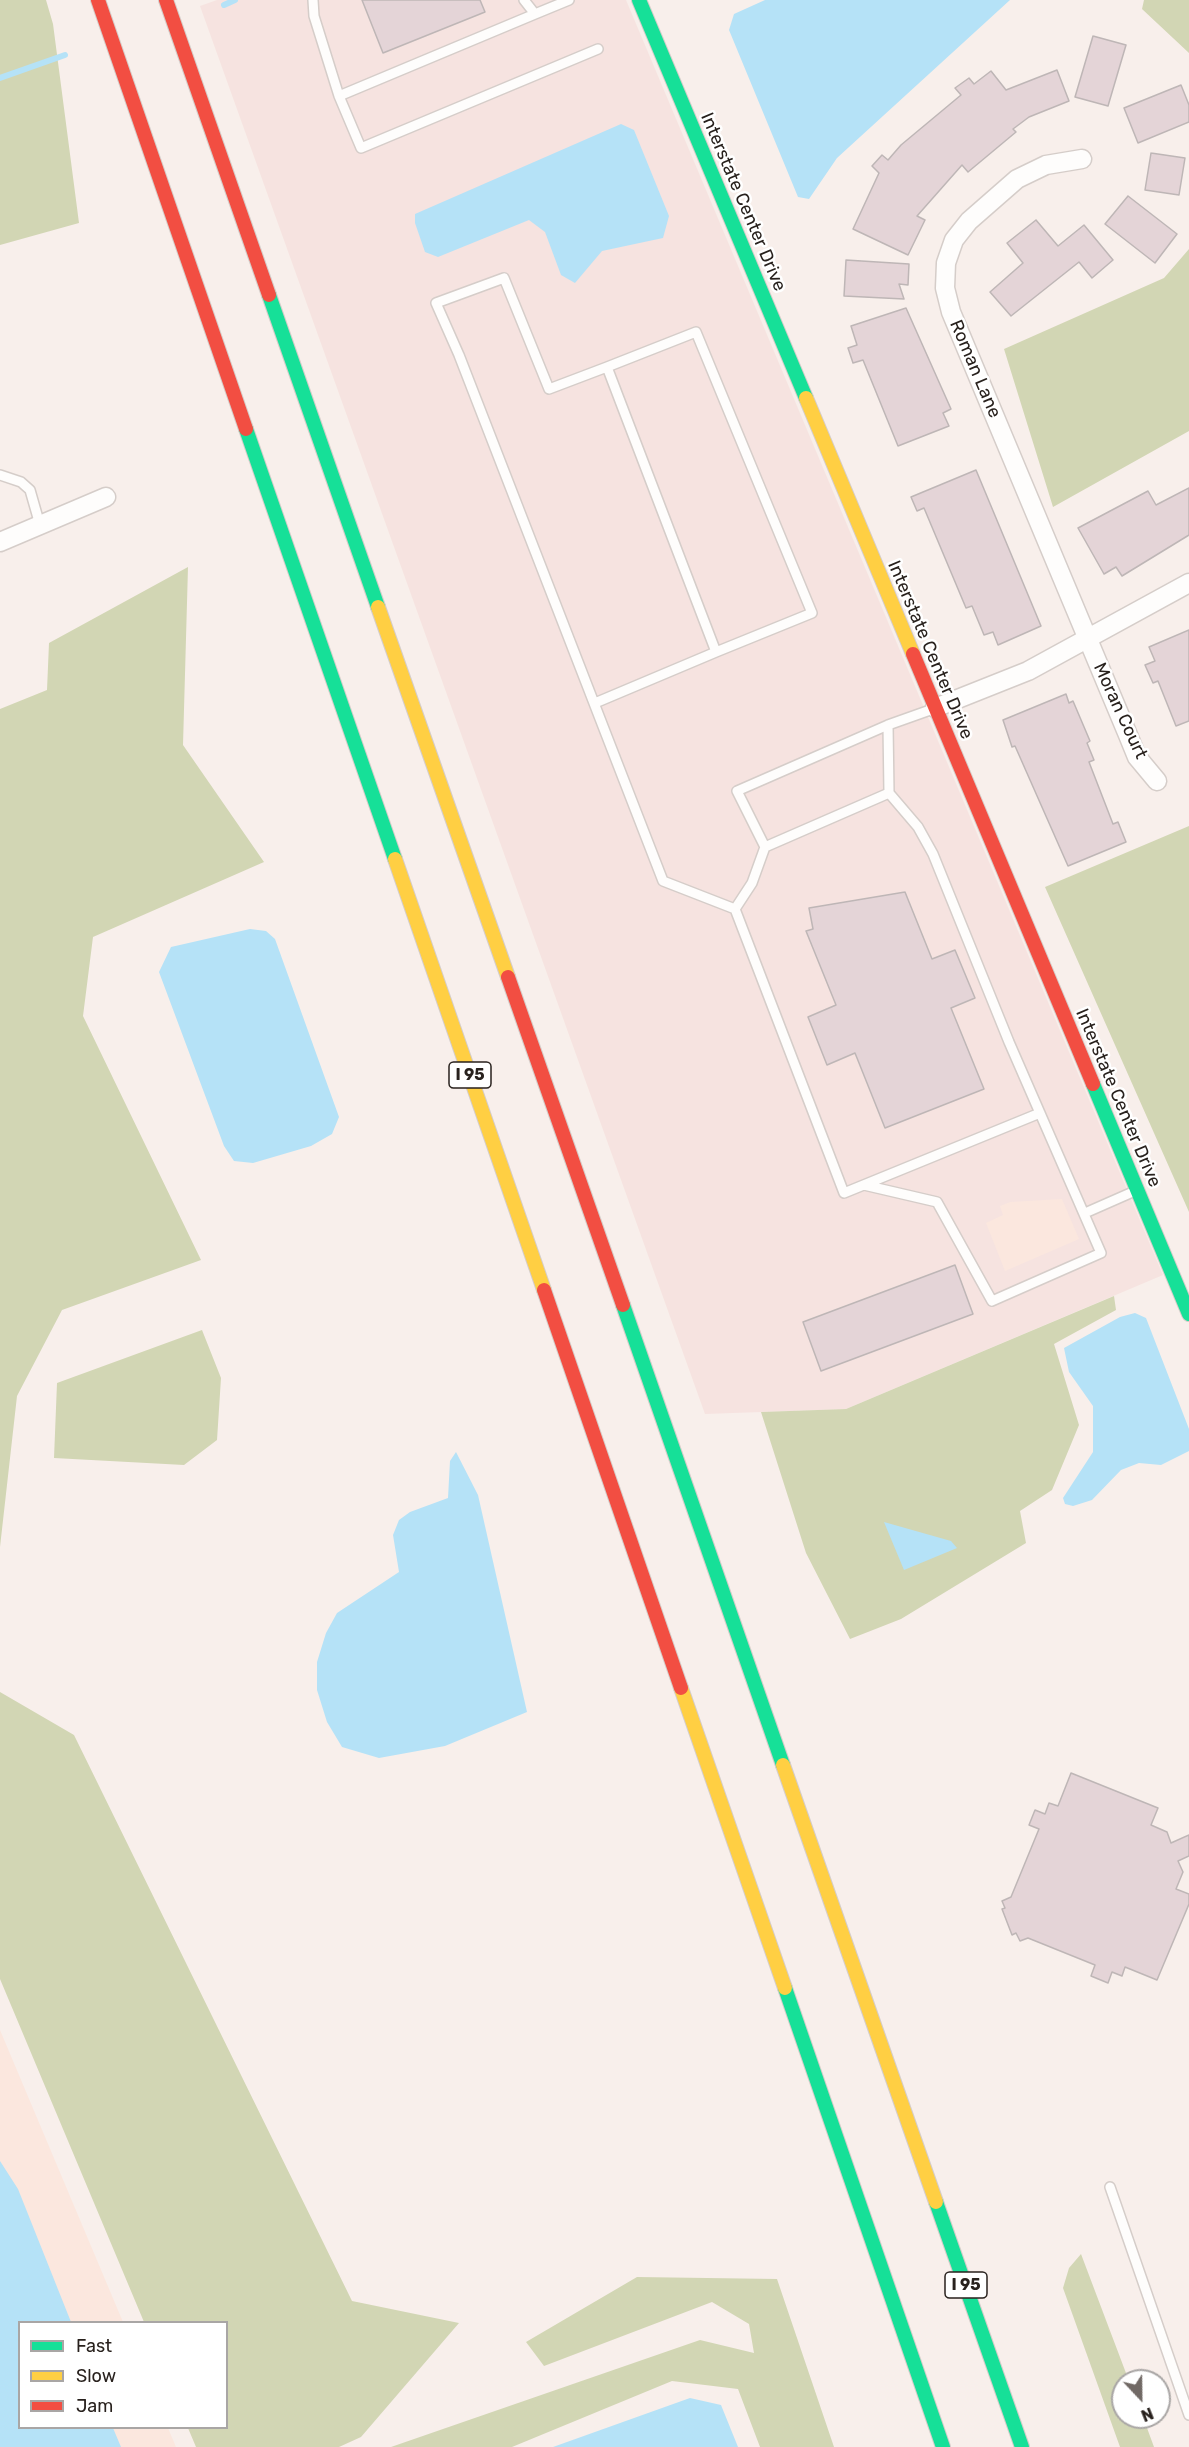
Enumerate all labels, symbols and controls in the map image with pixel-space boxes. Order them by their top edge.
street label: Interstate Center Drive [696,110,790,294]
street label: Roman Lane [945,317,1005,421]
street label: Interstate Center Drive [883,558,977,742]
street label: Moran Court [1088,659,1152,763]
street label: Interstate Center Drive [1071,1006,1165,1190]
road number: I 95 [449,1062,491,1088]
road number: I 95 [945,2272,987,2298]
legend [18,2321,228,2429]
text: Fast [76,2335,112,2357]
text: Slow [76,2365,116,2387]
north arrow [1111,2369,1171,2429]
text: Jam [76,2395,113,2417]
text: N [1138,2403,1156,2425]

